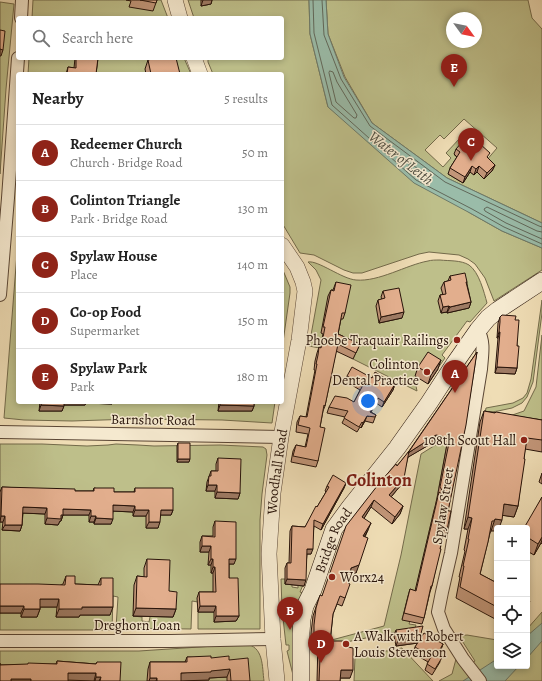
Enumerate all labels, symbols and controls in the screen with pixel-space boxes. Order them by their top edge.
north arrow [446,12,482,48]
search box [16,16,284,60]
icon: search [30,27,52,49]
text: Search here [62,28,133,48]
pin: E [441,54,467,87]
text: Nearby [32,87,83,110]
text: 5 results [224,90,268,107]
water label: Water of Leith [364,126,438,190]
pin: C [458,128,484,161]
text: Redeemer Church [70,134,183,154]
text: A [41,144,49,161]
text: 50 m [242,144,268,161]
text: Church · Bridge Road [70,154,182,171]
text: Colinton Triangle [70,190,180,210]
text: B [41,200,49,217]
text: 130 m [238,200,268,217]
text: Park · Bridge Road [70,210,167,227]
text: Spylaw House [70,246,157,266]
text: C [41,256,49,273]
text: 140 m [237,256,268,273]
text: Place [70,266,98,283]
text: Co-op Food [70,302,141,322]
text: D [40,312,50,329]
text: 150 m [238,312,268,329]
text: Supermarket [70,322,140,339]
place label: Phoebe Traquair Railings [306,331,449,350]
marker: Phoebe Traquair Railings [452,335,462,345]
place label: Colinton Dental Practice [332,355,419,390]
text: Spylaw Park [70,358,147,378]
pin: A [442,360,468,393]
marker: Colinton Dental Practice [422,367,432,377]
text: E [41,368,49,385]
text: 180 m [237,368,268,385]
text: Park [70,378,94,395]
your location [358,391,378,411]
street label: Barnshot Road [111,410,196,430]
street label: Woodhall Road [262,427,292,516]
place label: 108th Scout Hall [424,431,517,450]
marker: 108th Scout Hall [519,435,529,445]
street label: Spylaw Street [428,466,459,546]
district label: Colinton [346,468,412,492]
street label: Bridge Road [310,503,356,576]
map controls [494,525,530,669]
button: + [494,525,530,561]
button: − [494,561,530,597]
place label: Worx24 [339,568,384,587]
marker: Worx24 [327,572,337,582]
pin: B [277,597,303,630]
button: locate [494,597,530,633]
street label: Dreghorn Loan [94,616,181,635]
place label: A Walk with Robert Louis Stevenson [353,627,464,662]
pin: D [308,630,334,663]
button: layers [494,633,530,669]
marker: A Walk with Robert Louis Stevenson [341,639,351,649]

